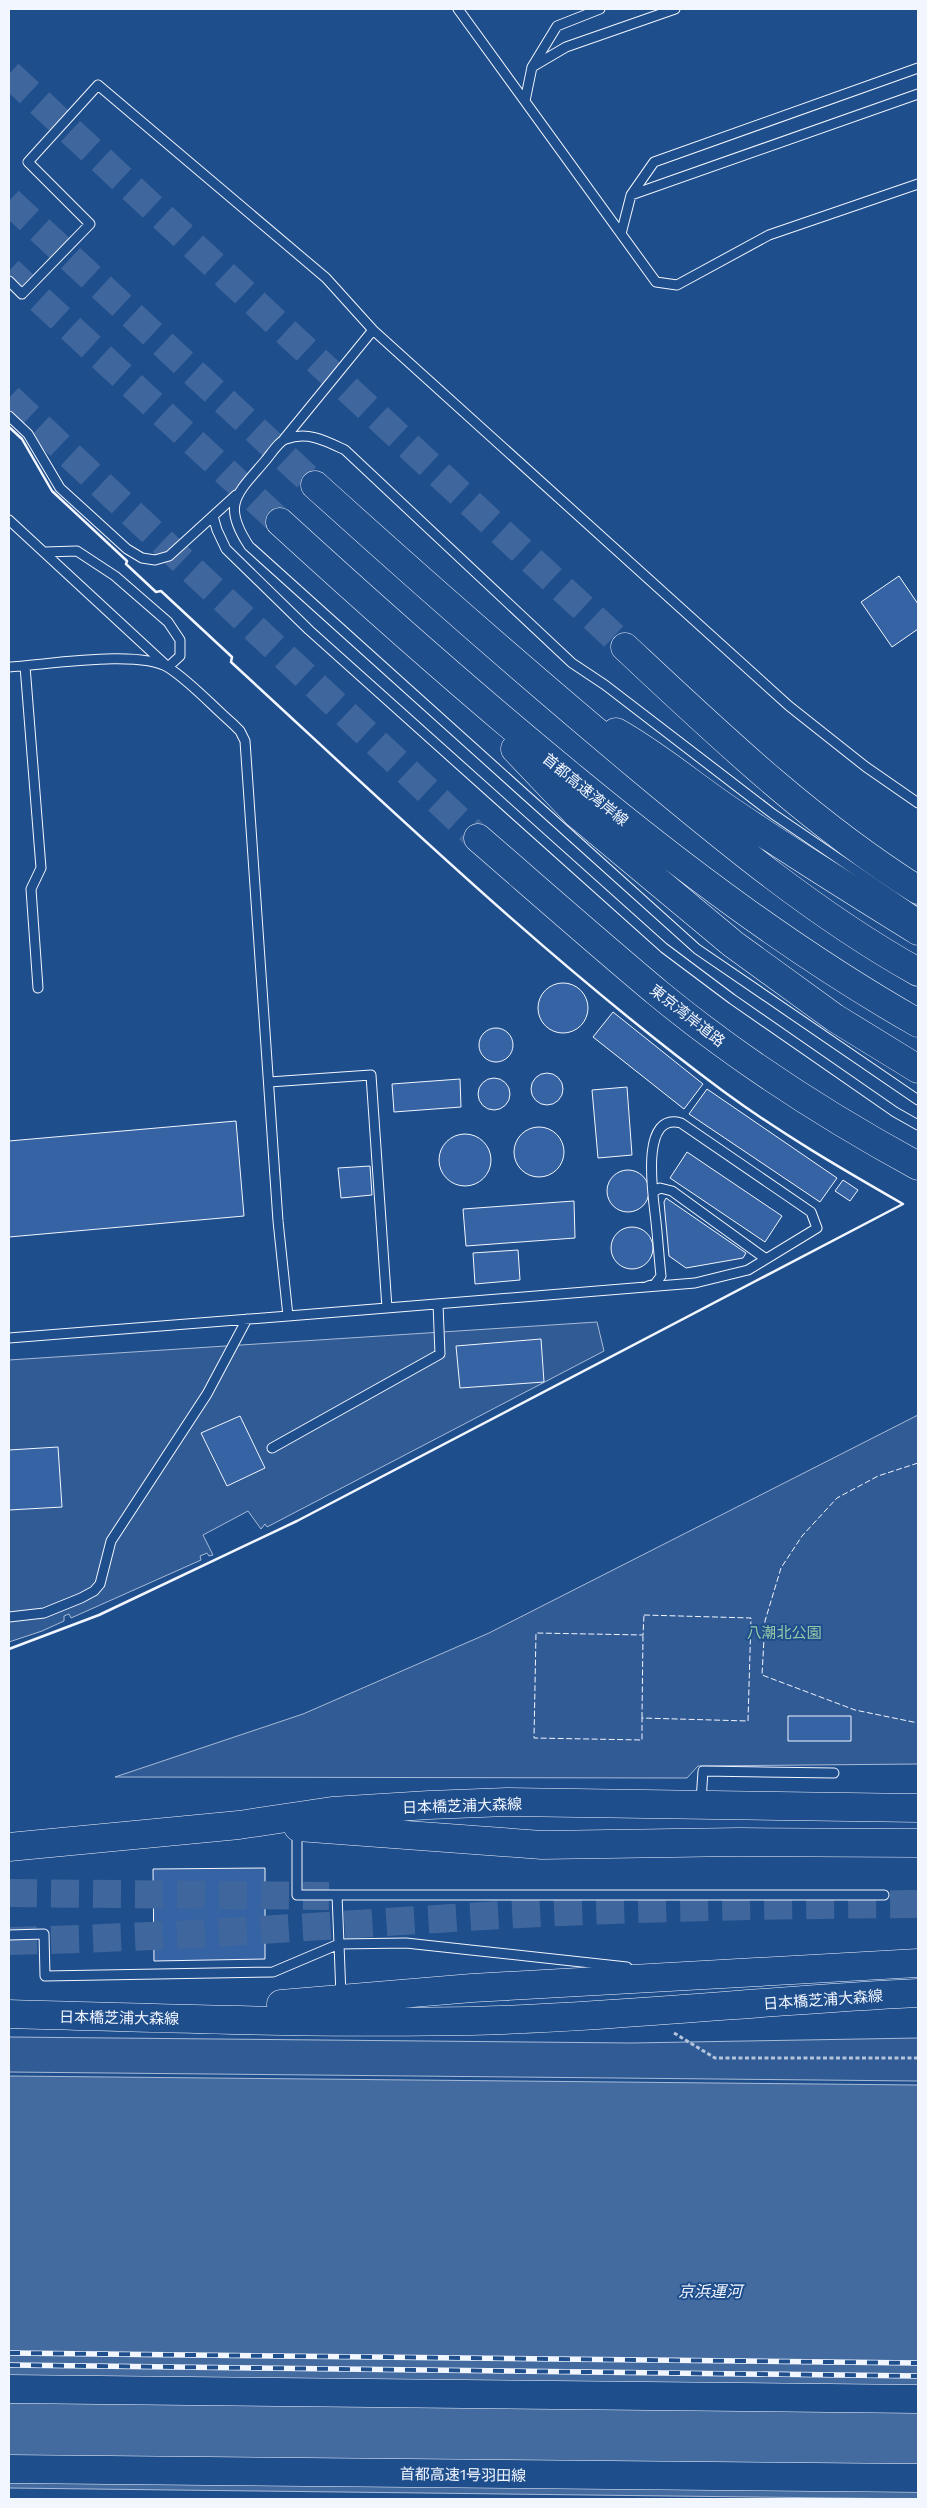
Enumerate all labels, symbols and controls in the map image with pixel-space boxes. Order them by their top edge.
street label: 首都高速湾岸線 [540,749,632,829]
street label: 東京湾岸道路 [647,980,729,1050]
park label: 八潮北公園 [746,1623,822,1641]
street label: 日本橋芝浦大森線 [402,1794,522,1816]
street label: 日本橋芝浦大森線 [763,1986,883,2012]
street label: 日本橋芝浦大森線 [59,2007,179,2027]
water label: 京浜運河 [678,2281,745,2300]
street label: 首都高速1号羽田線 [400,2464,526,2484]

